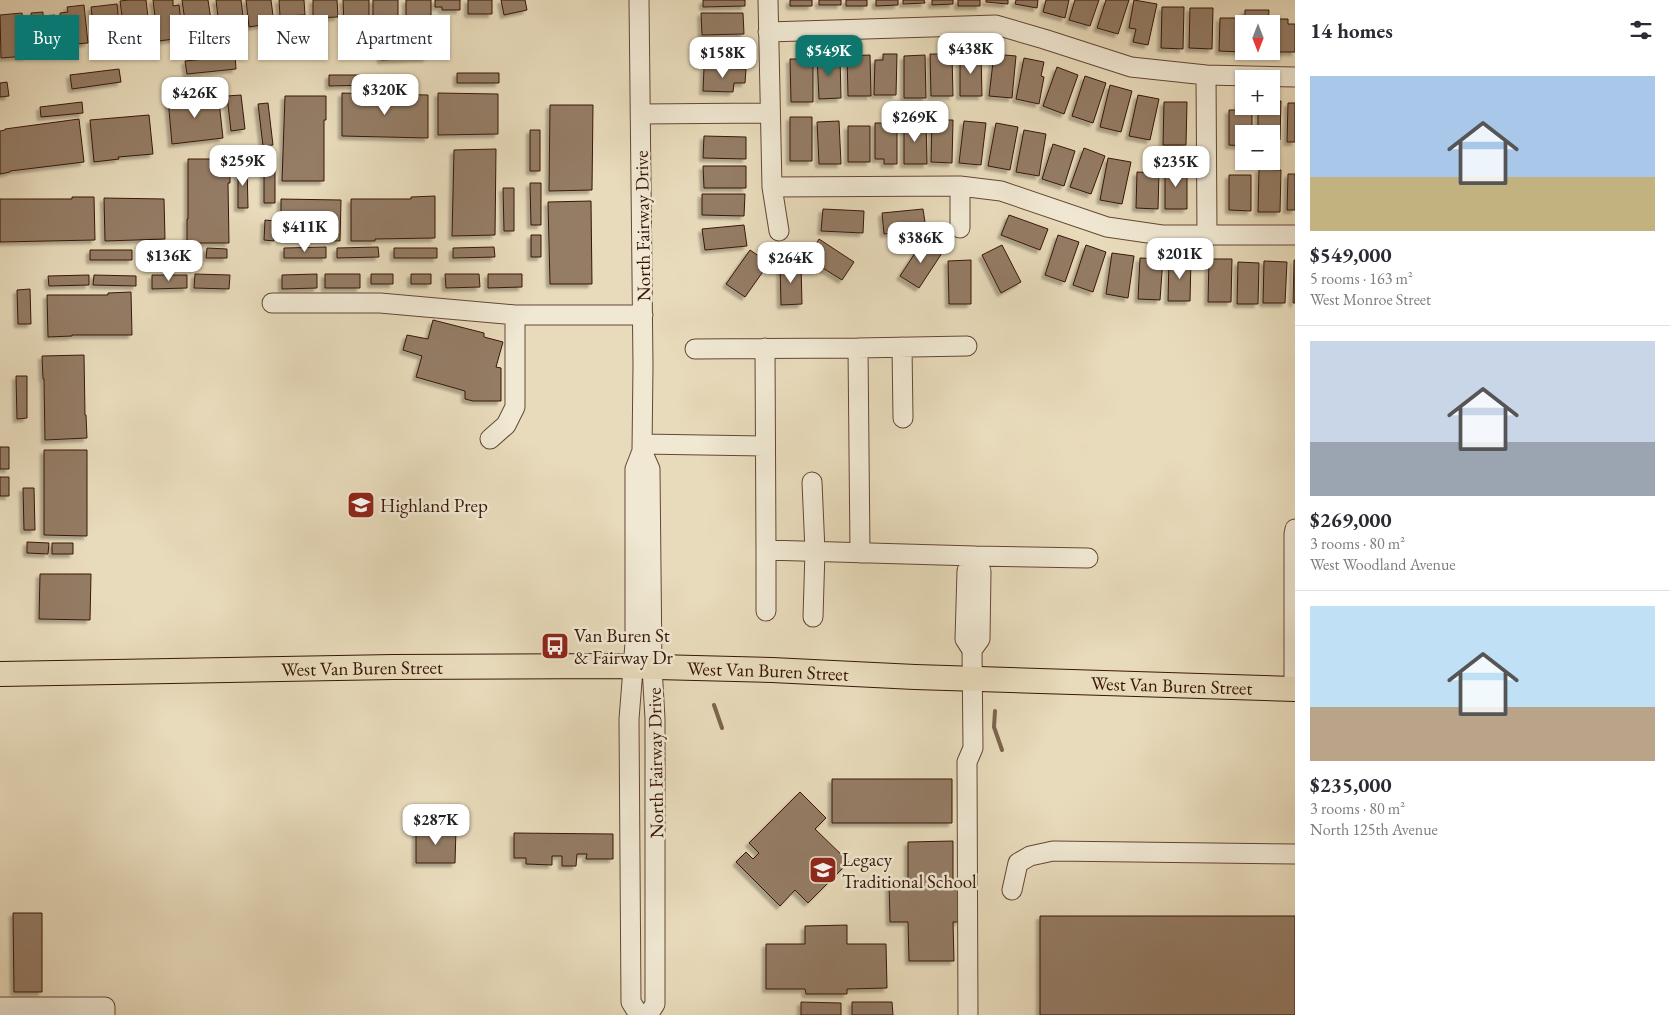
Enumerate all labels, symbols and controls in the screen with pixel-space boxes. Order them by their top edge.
chip: Buy [15,15,79,60]
chip: Rent [89,15,160,60]
chip: Filters [170,15,248,60]
chip: New [258,15,328,60]
chip: Apartment [338,15,450,60]
north arrow [1235,15,1280,60]
map controls [1235,15,1280,170]
icon: filters [1627,16,1655,44]
text: 14 homes [1310,17,1393,44]
pin: $438K [936,32,1006,75]
pin: $549K [794,34,864,77]
pin: $158K [688,36,758,79]
text: $438K [949,38,993,59]
text: $549K [807,40,851,61]
text: $158K [701,42,745,63]
button: + [1235,70,1280,115]
pin: $320K [350,74,420,116]
pin: $426K [160,76,230,119]
text: $320K [363,79,407,100]
text: $426K [173,82,217,103]
pin: $269K [880,100,950,143]
text: $269K [893,106,937,127]
icon: home [1438,108,1528,198]
button: − [1235,125,1280,170]
pin: $259K [208,144,278,187]
pin: $235K [1141,146,1211,188]
text: $259K [221,150,265,171]
street label: North Fairway Drive [629,150,656,302]
text: $235K [1154,151,1198,172]
pin: $411K [270,210,340,253]
text: $411K [283,216,327,237]
pin: $386K [886,222,956,264]
text: $386K [899,227,943,248]
pin: $201K [1145,238,1215,280]
pin: $136K [134,240,204,282]
text: $549,000 [1310,241,1392,268]
pin: $264K [756,242,826,284]
text: $201K [1158,243,1202,264]
text: $136K [147,245,191,266]
text: $264K [769,247,813,268]
text: 5 rooms · 163 m² [1310,268,1413,289]
text: West Monroe Street [1310,289,1431,310]
icon: home [1438,374,1528,464]
school or university icon: Highland Prep [346,490,376,520]
place label: Highland Prep [380,493,488,518]
text: $269,000 [1310,506,1392,533]
text: 3 rooms · 80 m² [1310,533,1405,554]
text: West Woodland Avenue [1310,554,1456,575]
place label: Van Buren St & Fairway Dr [574,623,673,670]
bus stop icon: Van Buren St & Fairway Dr [540,631,570,661]
icon: home [1438,639,1528,729]
street label: West Van Buren Street [281,655,443,682]
street label: West Van Buren Street [687,656,849,687]
street label: West Van Buren Street [1090,671,1253,701]
street label: North Fairway Drive [642,687,669,839]
text: $235,000 [1310,771,1392,798]
text: 3 rooms · 80 m² [1310,798,1405,819]
pin: $287K [401,804,471,846]
text: $287K [414,809,458,830]
text: North 125th Avenue [1310,819,1438,840]
place label: Legacy Traditional School [842,847,977,894]
school or university icon: Legacy Traditional School [808,855,838,885]

